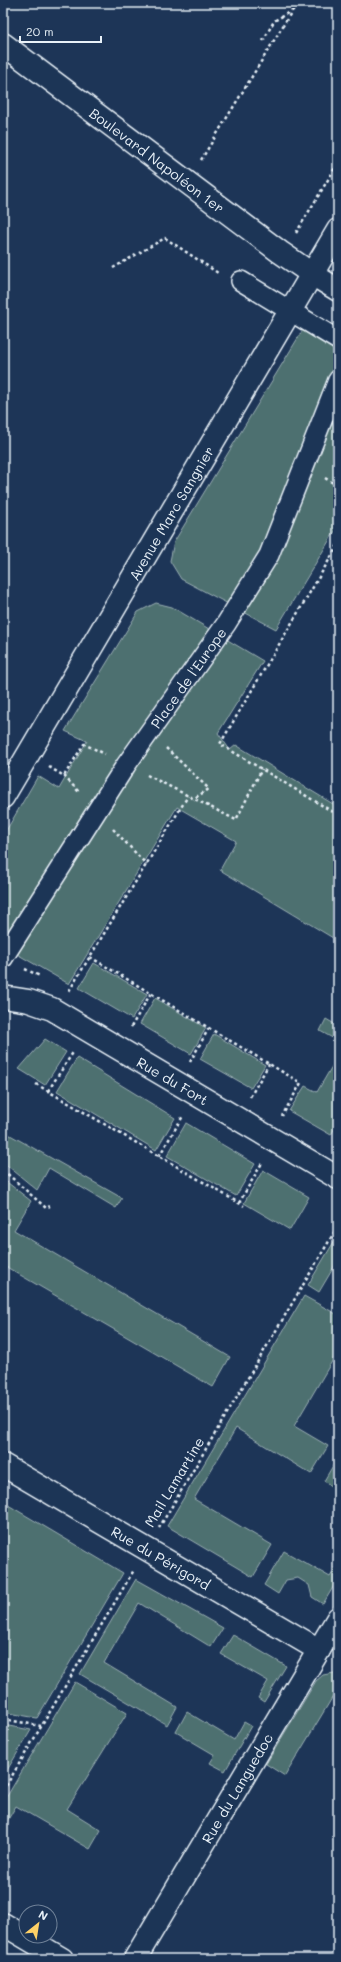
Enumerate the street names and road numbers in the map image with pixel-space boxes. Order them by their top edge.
street label: Boulevard Napoléon 1er [86,103,229,217]
street label: Avenue Marc Sangnier [124,442,218,584]
street label: Place de l'Europe [146,623,230,732]
street label: Rue du Fort [133,1052,212,1109]
street label: Mail Lamartine [140,1433,208,1531]
street label: Rue du Périgord [108,1521,214,1594]
street label: Rue du Languedoc [197,1730,277,1846]

